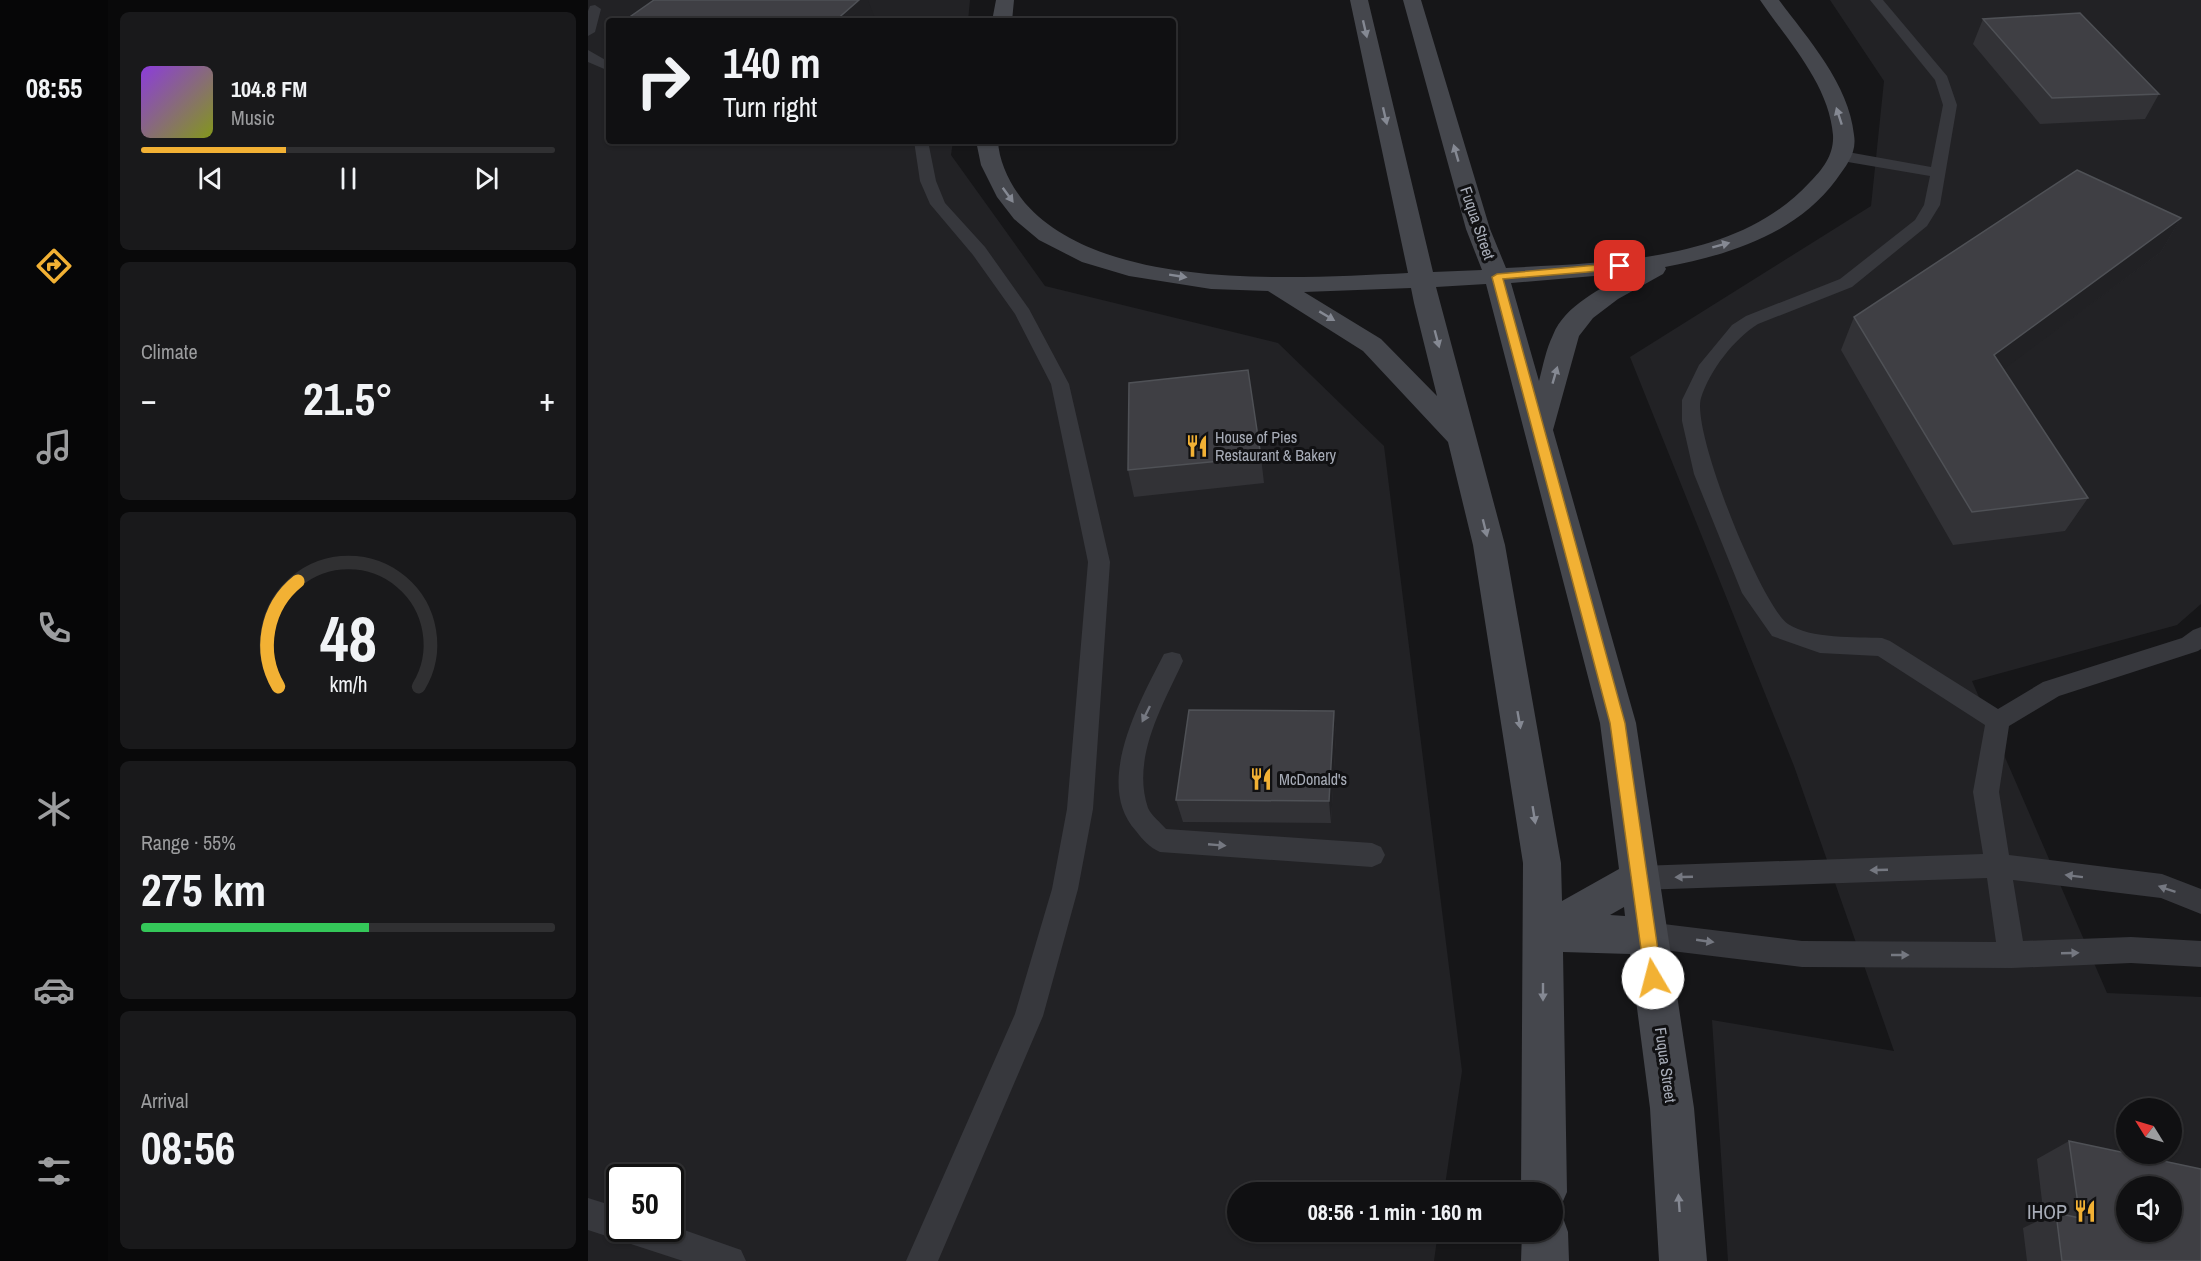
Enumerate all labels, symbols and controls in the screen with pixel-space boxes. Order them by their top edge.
one-way arrow [1361,20,1371,39]
text: 140 m [723,35,821,91]
icon: right [624,42,702,120]
text: 08:55 [26,70,82,106]
text: 104.8 FM [231,74,307,104]
text: Turn right [723,89,817,125]
text: Music [231,104,275,131]
one-way arrow [1381,106,1390,125]
one-way arrow [1834,107,1844,125]
one-way arrow [1451,143,1460,161]
icon: previous [194,162,227,195]
icon: pause [332,162,365,195]
icon: next [470,162,503,195]
street label: Fuqua Street [1455,184,1501,263]
one-way arrow [1002,186,1014,202]
pin [1594,240,1645,291]
one-way arrow [1711,240,1730,250]
icon: directions [33,245,75,287]
icon: arrive [1603,249,1636,282]
one-way arrow [1169,272,1188,281]
one-way arrow [1319,311,1335,322]
one-way arrow [1432,330,1442,348]
text: Climate [141,338,198,365]
one-way arrow [1551,366,1560,384]
text: 21.5° [303,368,393,429]
text: − [141,377,157,421]
text: + [539,377,555,421]
icon: music [33,426,75,468]
place label: House of Pies Restaurant & Bakery [1215,426,1336,466]
restaurant icon: House of Pies Restaurant & Bakery [1184,433,1210,459]
one-way arrow [1481,519,1490,537]
text: 48 [320,597,376,681]
icon: phone [33,607,75,649]
text: km/h [329,671,367,700]
one-way arrow [1142,706,1151,723]
one-way arrow [1514,710,1523,729]
restaurant icon: McDonald's [1248,766,1274,792]
place label: McDonald's [1279,768,1347,790]
icon: climate [33,788,75,830]
one-way arrow [1530,805,1539,824]
text: Range · 55% [141,829,236,856]
one-way arrow [1208,840,1227,850]
text: 275 km [141,859,266,920]
one-way arrow [1870,866,1889,875]
one-way arrow [2064,871,2083,881]
one-way arrow [1675,872,1694,881]
one-way arrow [2158,884,2176,894]
one-way arrow [1696,937,1715,946]
position arrow [1621,946,1685,1010]
one-way arrow [2061,948,2080,957]
one-way arrow [1890,950,1909,960]
icon: car [33,969,75,1011]
one-way arrow [1538,982,1548,1001]
street label: Fuqua Street [1650,1026,1682,1104]
text: Arrival [141,1087,188,1114]
north arrow [2116,1098,2182,1164]
map controls [2116,1098,2182,1242]
text: 08:56 [141,1117,235,1178]
icon: filters [33,1150,75,1192]
speed limit sign: 50 [606,1164,684,1242]
button: sound [2116,1176,2182,1242]
one-way arrow [1674,1193,1684,1212]
text: 08:56 · 1 min · 160 m [1308,1197,1482,1227]
place label: IHOP [2027,1198,2067,1225]
restaurant icon: IHOP [2072,1198,2098,1224]

